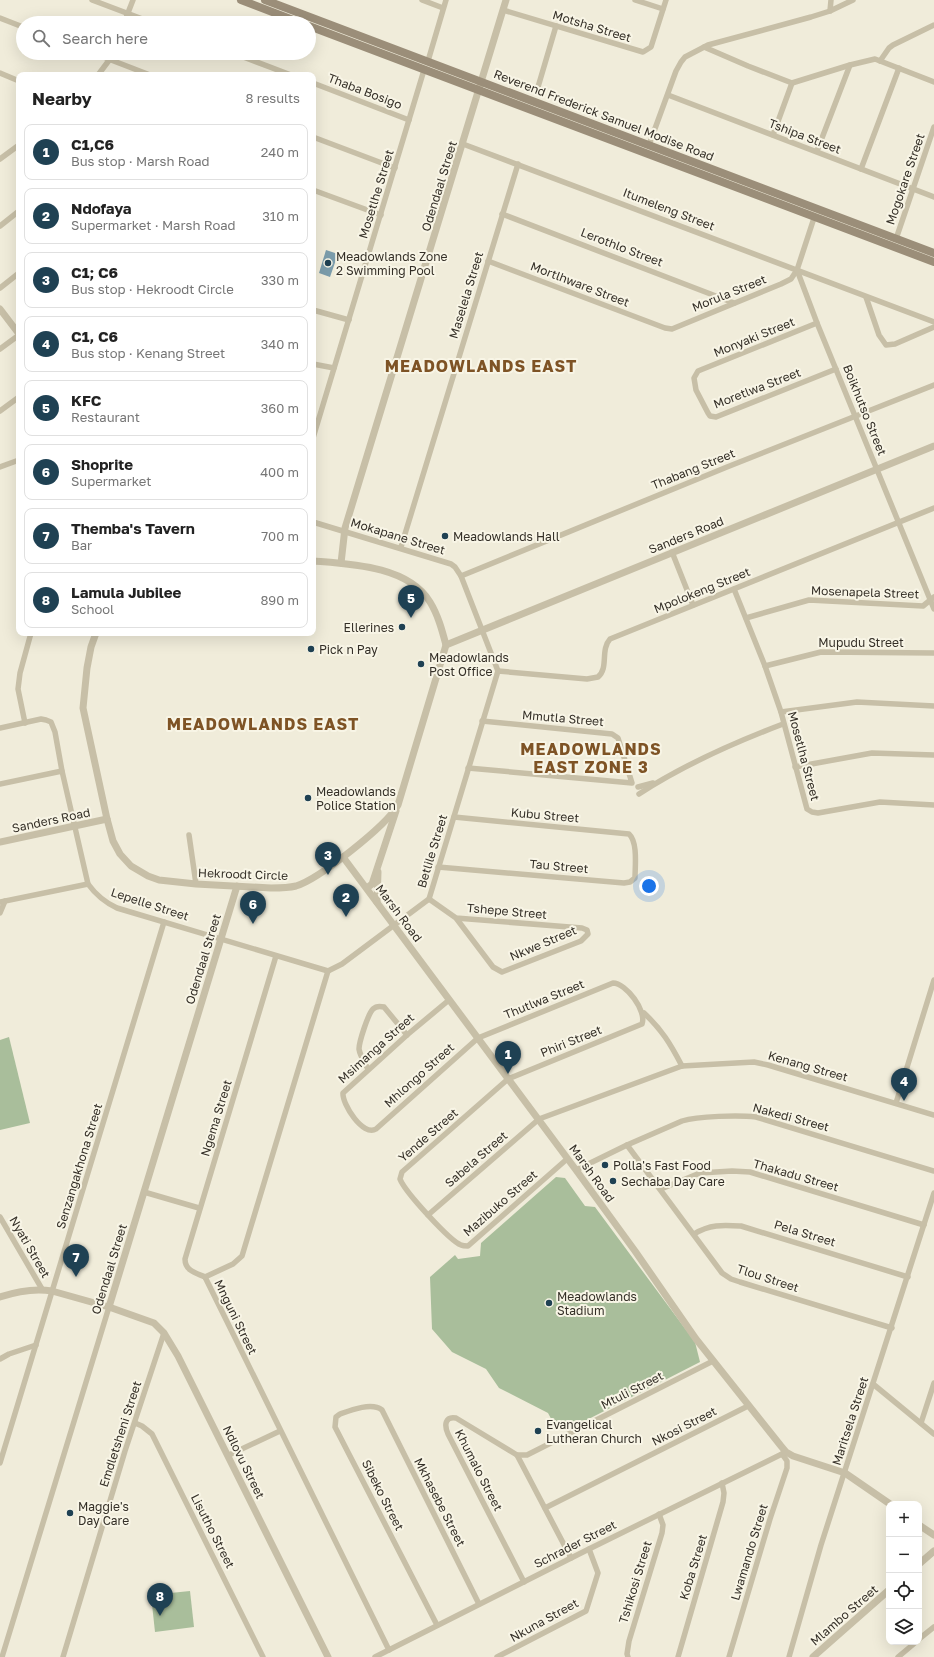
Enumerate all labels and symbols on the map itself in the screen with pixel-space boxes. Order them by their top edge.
street label: Motsha Street [551,7,633,45]
street label: Reverend Frederick Samuel Modise Road [492,66,716,164]
street label: Thaba Bosigo [326,70,404,112]
street label: Tshipa Street [767,115,844,157]
street label: Mogokare Street [882,131,928,227]
street label: Odendaal Street [418,139,460,233]
street label: Mosetlhe Street [355,147,397,240]
street label: Itumeleng Street [621,185,717,234]
street label: Lerothlo Street [579,224,666,270]
place label: Meadowlands Zone 2 Swimming Pool [336,249,448,278]
street label: Maselela Street [446,249,486,340]
marker: Meadowlands Zone 2 Swimming Pool [323,258,333,268]
street label: Mortlhware Street [528,258,632,310]
street label: Morula Street [690,271,768,315]
street label: Monyaki Street [711,314,797,360]
district label: MEADOWLANDS EAST [385,356,577,376]
street label: Boikhutso Street [840,362,890,458]
street label: Moretlwa Street [711,364,803,412]
street label: Thabang Street [649,445,737,493]
street label: Sanders Road [646,513,726,557]
street label: Mokapane Street [349,515,447,558]
place label: Meadowlands Hall [453,529,560,544]
marker: Meadowlands Hall [440,531,450,541]
street label: Mpolokeng Street [652,564,753,616]
street label: Mosenapela Street [811,583,920,601]
pin: 5 [398,585,424,618]
place label: Ellerines [344,620,394,635]
marker: Ellerines [397,622,407,632]
street label: Mupudu Street [818,635,904,650]
place label: Pick n Pay [319,642,378,657]
marker: Pick n Pay [306,644,316,654]
place label: Meadowlands Post Office [429,650,509,679]
marker: Meadowlands Post Office [416,659,426,669]
street label: Mmutla Street [521,707,605,729]
street label: Mosetlha Street [785,710,823,803]
district label: MEADOWLANDS EAST [167,714,359,734]
district label: MEADOWLANDS EAST ZONE 3 [520,739,662,777]
place label: Meadowlands Police Station [316,784,396,813]
marker: Meadowlands Police Station [303,793,313,803]
street label: Sanders Road [10,804,92,836]
street label: Kubu Street [510,805,580,825]
street label: Betlile Street [414,812,450,890]
pin: 3 [315,842,341,875]
street label: Tau Street [529,856,589,876]
street label: Hekroodt Circle [198,865,288,883]
your location [639,876,659,896]
street label: Marsh Road [373,881,425,945]
street label: Lepelle Street [109,884,191,924]
pin: 2 [333,884,359,917]
pin: 6 [240,891,266,924]
street label: Tshepe Street [466,900,548,922]
street label: Odendaal Street [182,912,224,1006]
street label: Nkwe Street [507,922,579,964]
street label: Thutlwa Street [502,976,587,1022]
street label: Msimanga Street [335,1010,417,1086]
street label: Phiri Street [538,1022,604,1060]
street label: Mhlongo Street [381,1039,457,1110]
pin: 1 [495,1041,521,1074]
street label: Kenang Street [766,1047,850,1085]
pin: 4 [891,1068,917,1101]
street label: Ngema Street [197,1078,235,1158]
street label: Nakedi Street [751,1100,831,1134]
street label: Senzangakhona Street [53,1101,105,1231]
street label: Yende Street [395,1105,461,1165]
street label: Sabela Street [442,1128,510,1190]
street label: Marsh Road [566,1141,618,1205]
street label: Thakadu Street [752,1156,841,1194]
place label: Polla's Fast Food [613,1158,711,1173]
marker: Polla's Fast Food [600,1160,610,1170]
street label: Mazibuko Street [460,1167,540,1239]
place label: Sechaba Day Care [621,1174,725,1189]
marker: Sechaba Day Care [608,1176,618,1186]
street label: Nyati Street [6,1214,54,1281]
street label: Pela Street [772,1216,838,1250]
street label: Odendaal Street [88,1222,130,1316]
pin: 7 [63,1244,89,1277]
street label: Tlou Street [735,1261,801,1295]
street label: Mnguni Street [211,1277,261,1357]
place label: Meadowlands Stadium [557,1289,637,1318]
marker: Meadowlands Stadium [544,1298,554,1308]
street label: Mtuli Street [598,1368,666,1412]
street label: Maritsela Street [829,1375,871,1467]
street label: Emdletsheni Street [96,1379,144,1489]
street label: Nkosi Street [649,1403,719,1449]
place label: Evangelical Lutheran Church [546,1417,642,1446]
street label: Ndlovu Street [220,1423,268,1501]
marker: Evangelical Lutheran Church [533,1426,543,1436]
street label: Khumalo Street [452,1427,506,1514]
street label: Mkhasebe Street [411,1455,469,1549]
street label: Sibeko Street [359,1457,407,1533]
street label: Lisutho Street [188,1491,238,1571]
place label: Maggie's Day Care [78,1499,129,1528]
street label: Lwamando Street [727,1502,771,1602]
marker: Maggie's Day Care [65,1508,75,1518]
street label: Schrader Street [531,1517,619,1571]
street label: Koba Street [676,1532,710,1602]
street label: Tshikosi Street [615,1539,655,1625]
street label: Mlambo Street [807,1581,881,1648]
pin: 8 [147,1583,173,1616]
street label: Nkuna Street [507,1595,581,1645]

